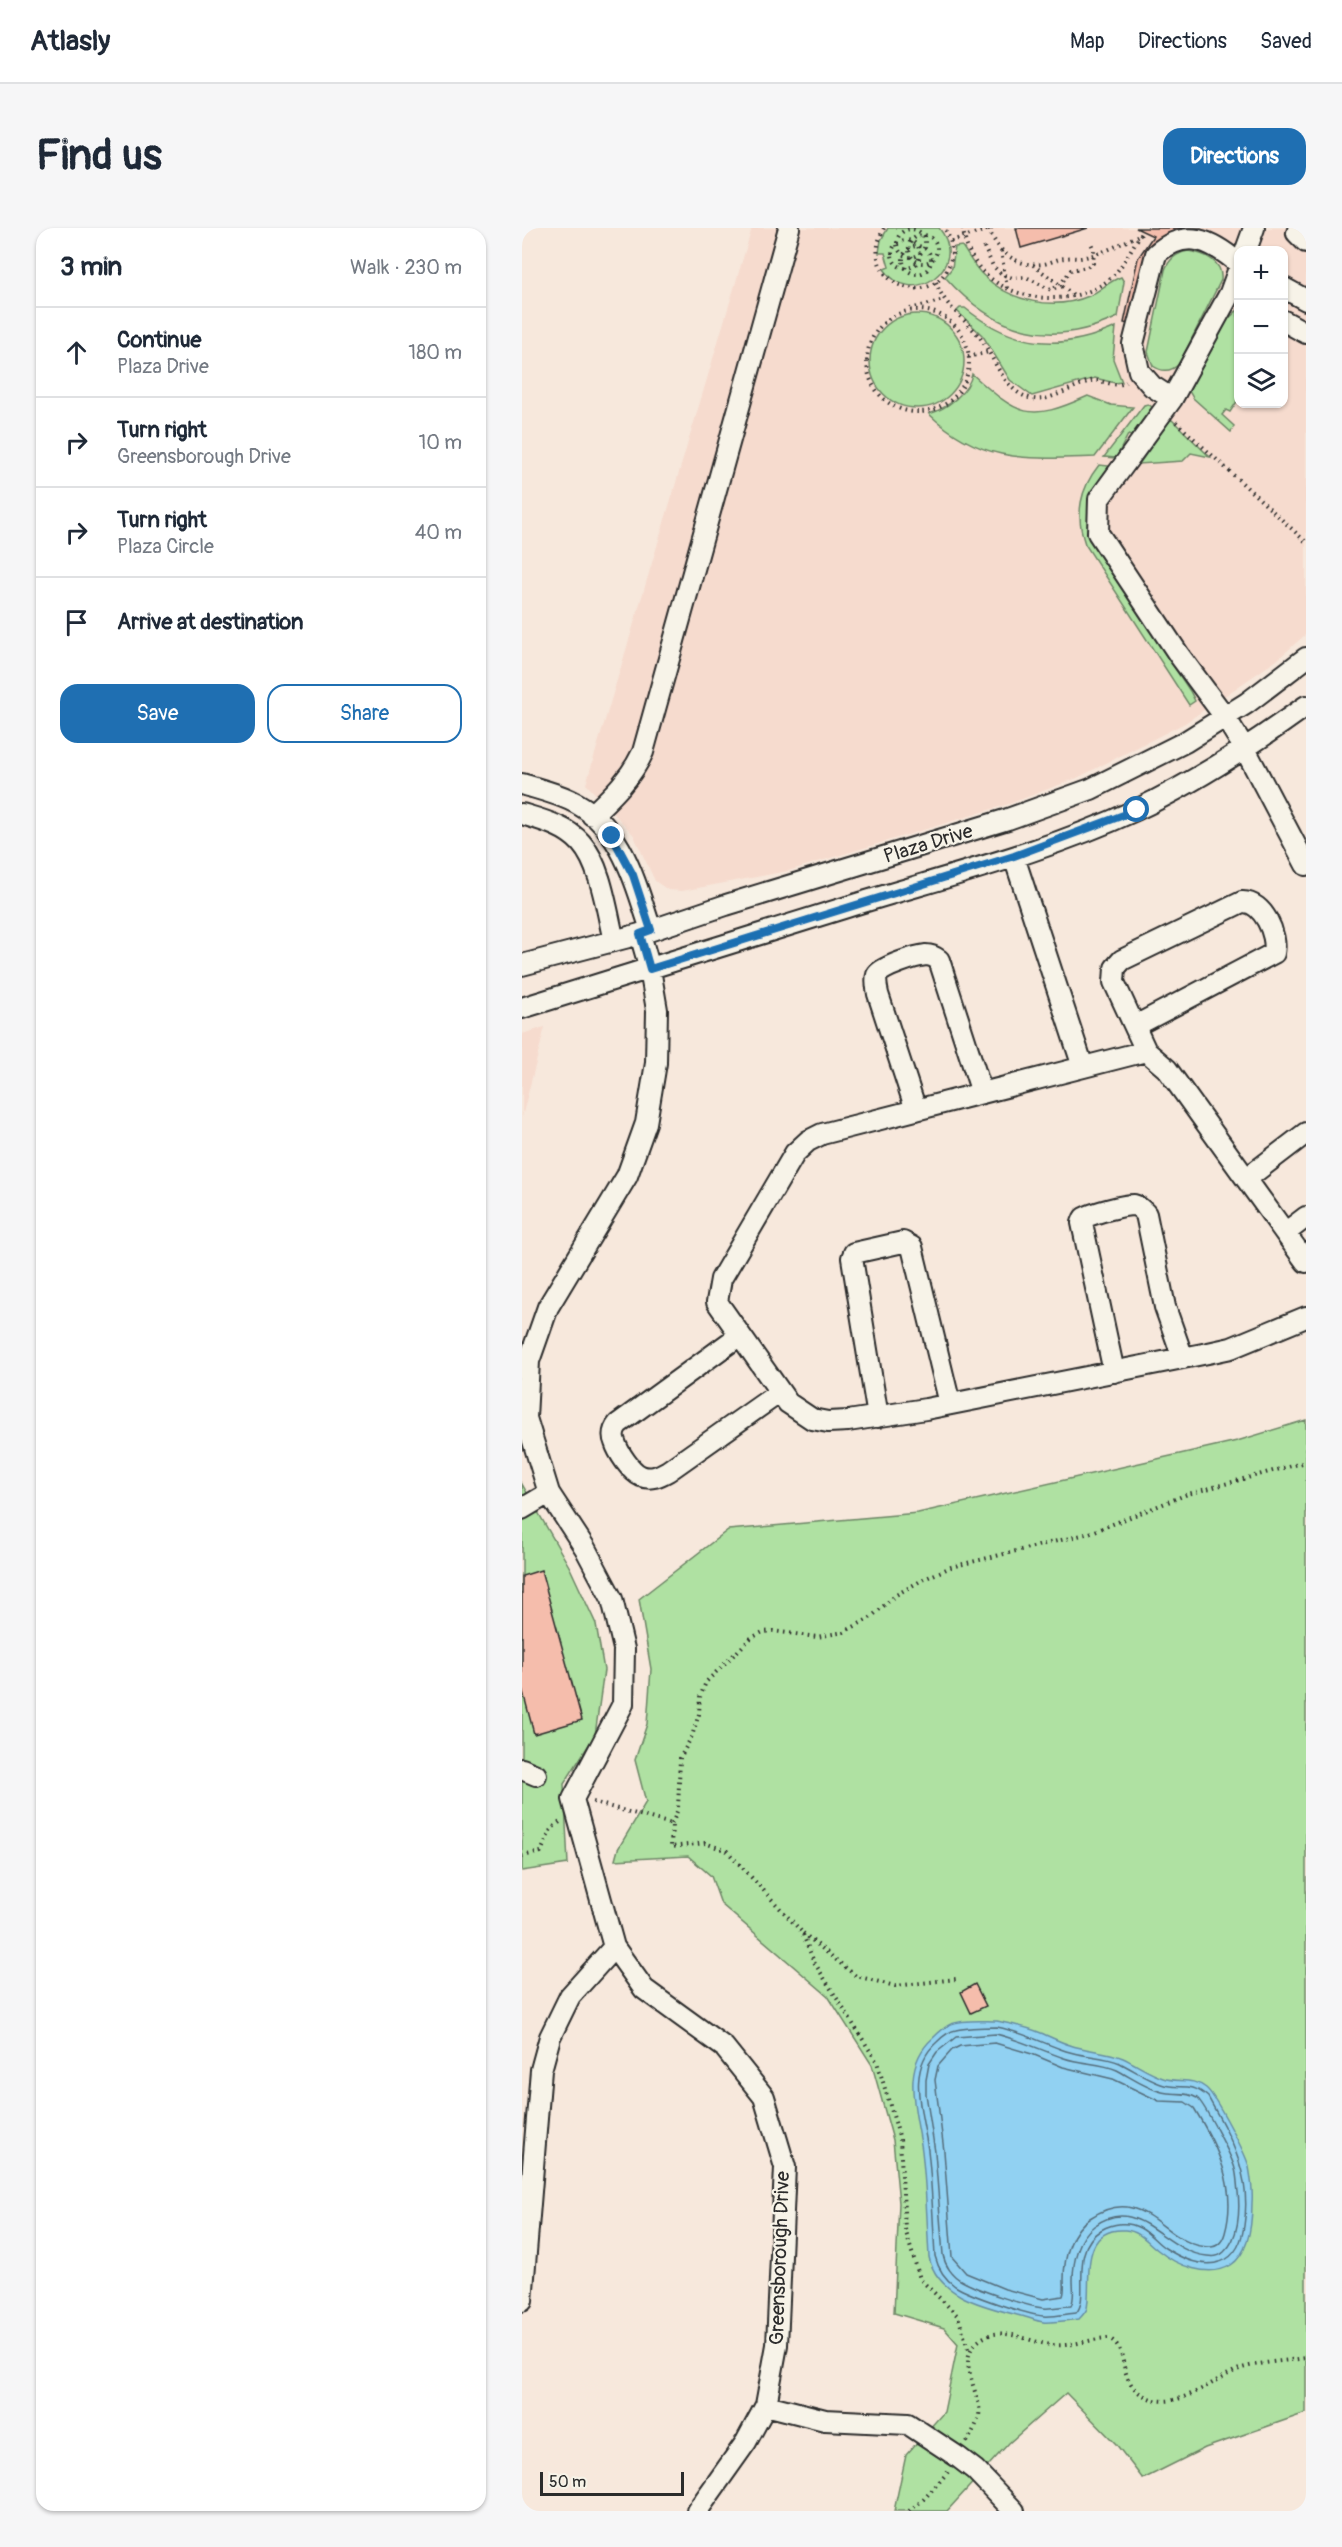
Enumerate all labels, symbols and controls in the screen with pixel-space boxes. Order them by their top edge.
text: Atlasly [30,24,110,59]
text: Map [1070,28,1105,55]
text: Directions [1138,28,1227,55]
text: Saved [1260,28,1312,55]
button: Directions [1163,128,1306,185]
text: Find us [36,130,162,182]
map controls [1234,246,1288,408]
button: + [1234,246,1288,300]
text: 3 min [60,251,122,283]
text: Walk · 230 m [350,255,462,280]
button: − [1234,300,1288,354]
text: Continue [117,326,201,354]
icon: ahead [60,336,93,369]
text: 180 m [408,340,462,365]
text: Plaza Drive [117,354,209,379]
button: layers [1234,354,1288,408]
text: Turn right [117,416,207,444]
icon: right [60,426,93,459]
text: 10 m [418,430,462,455]
text: Greensborough Drive [117,444,291,469]
text: Turn right [117,506,207,534]
icon: right [60,516,93,549]
text: 40 m [415,520,462,545]
text: Plaza Circle [117,534,214,559]
icon: arrive [60,606,93,639]
text: Arrive at destination [117,608,303,636]
button: Save [60,684,255,743]
button: Share [267,684,462,743]
route start [1123,796,1149,822]
street label: Plaza Drive [881,818,976,869]
route end [598,822,624,848]
street label: Greensborough Drive [764,2171,795,2345]
scale bar [540,2469,684,2496]
text: 50 m [549,2472,586,2492]

